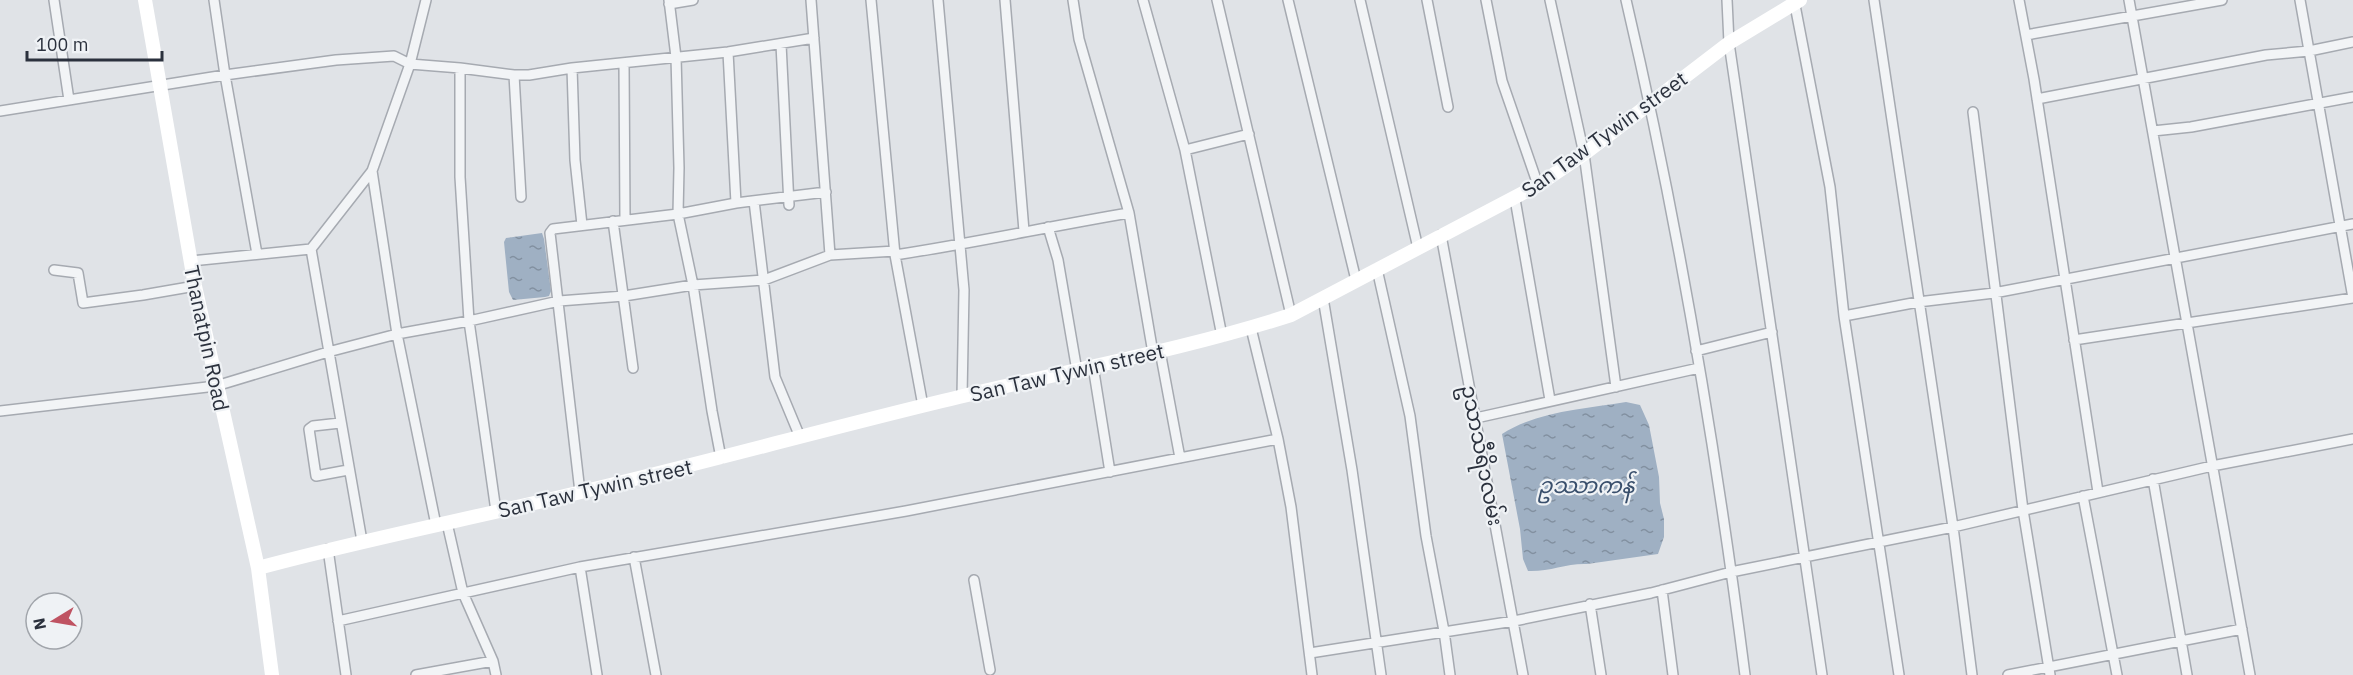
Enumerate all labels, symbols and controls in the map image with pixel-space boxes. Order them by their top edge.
scale bar [27,24,162,62]
text: 100 m [36,33,88,56]
street label: San Taw Tywin street [1515,64,1693,204]
street label: Thanatpin Road [178,263,236,413]
street label: San Taw Tywin street [967,336,1167,408]
street label: ဥသာသီရိ၁လမ်း [1452,382,1511,529]
street label: San Taw Tywin street [495,452,695,524]
water label: ဥဿာကန် [1538,470,1637,504]
north arrow [24,591,84,651]
text: N [28,616,50,631]

